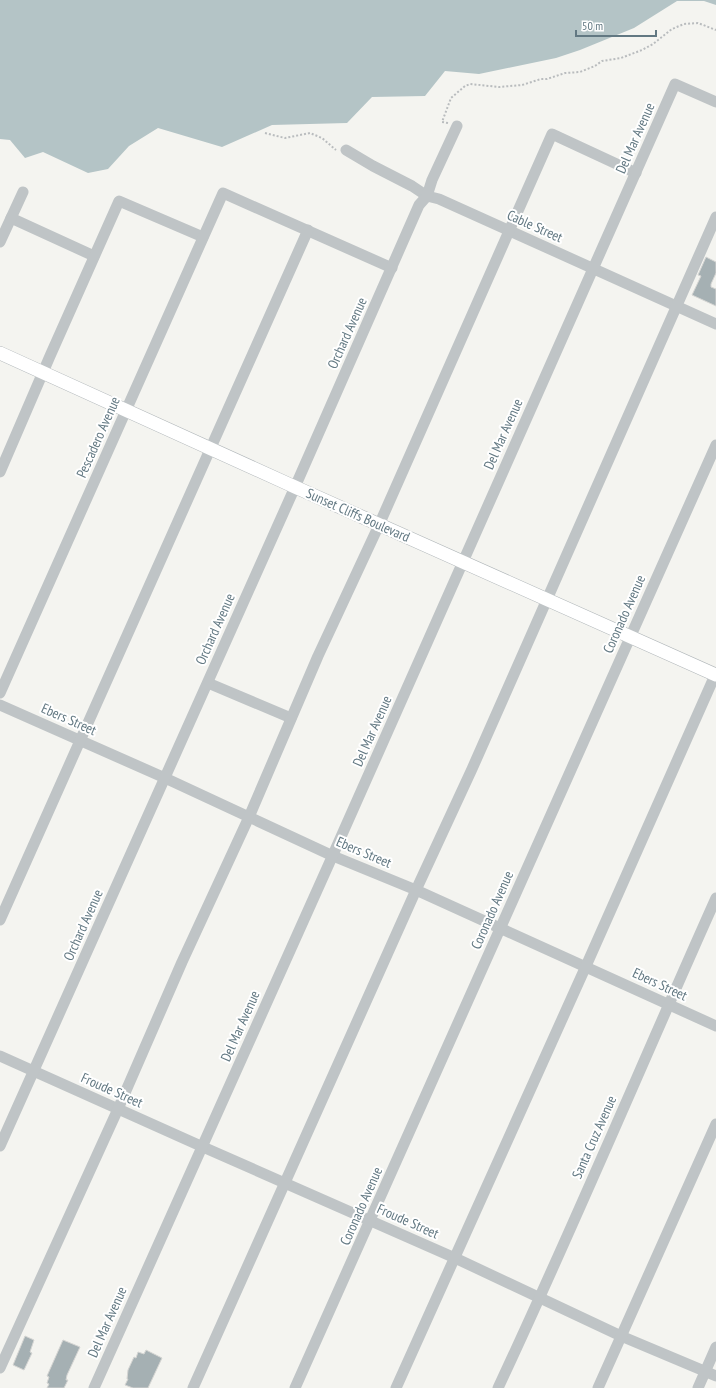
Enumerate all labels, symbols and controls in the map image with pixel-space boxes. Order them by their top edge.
scale bar [576,12,656,38]
text: 50 m [582,18,603,33]
street label: Del Mar Avenue [611,100,659,176]
street label: Cable Street [504,206,566,246]
street label: Orchard Avenue [323,294,371,371]
street label: Pescadero Avenue [72,394,124,480]
street label: Del Mar Avenue [479,396,527,472]
street label: Sunset Cliffs Boulevard [303,484,413,546]
street label: Coronado Avenue [599,572,649,656]
street label: Orchard Avenue [191,590,239,667]
street label: Del Mar Avenue [348,693,396,769]
street label: Ebers Street [39,699,99,739]
street label: Ebers Street [334,832,395,872]
street label: Coronado Avenue [467,868,517,952]
street label: Orchard Avenue [59,886,107,963]
street label: Ebers Street [630,964,690,1005]
street label: Del Mar Avenue [216,988,264,1064]
street label: Froude Street [78,1068,146,1112]
street label: Santa Cruz Avenue [568,1092,620,1181]
street label: Coronado Avenue [336,1164,386,1248]
street label: Froude Street [374,1199,442,1243]
street label: Del Mar Avenue [83,1284,131,1360]

